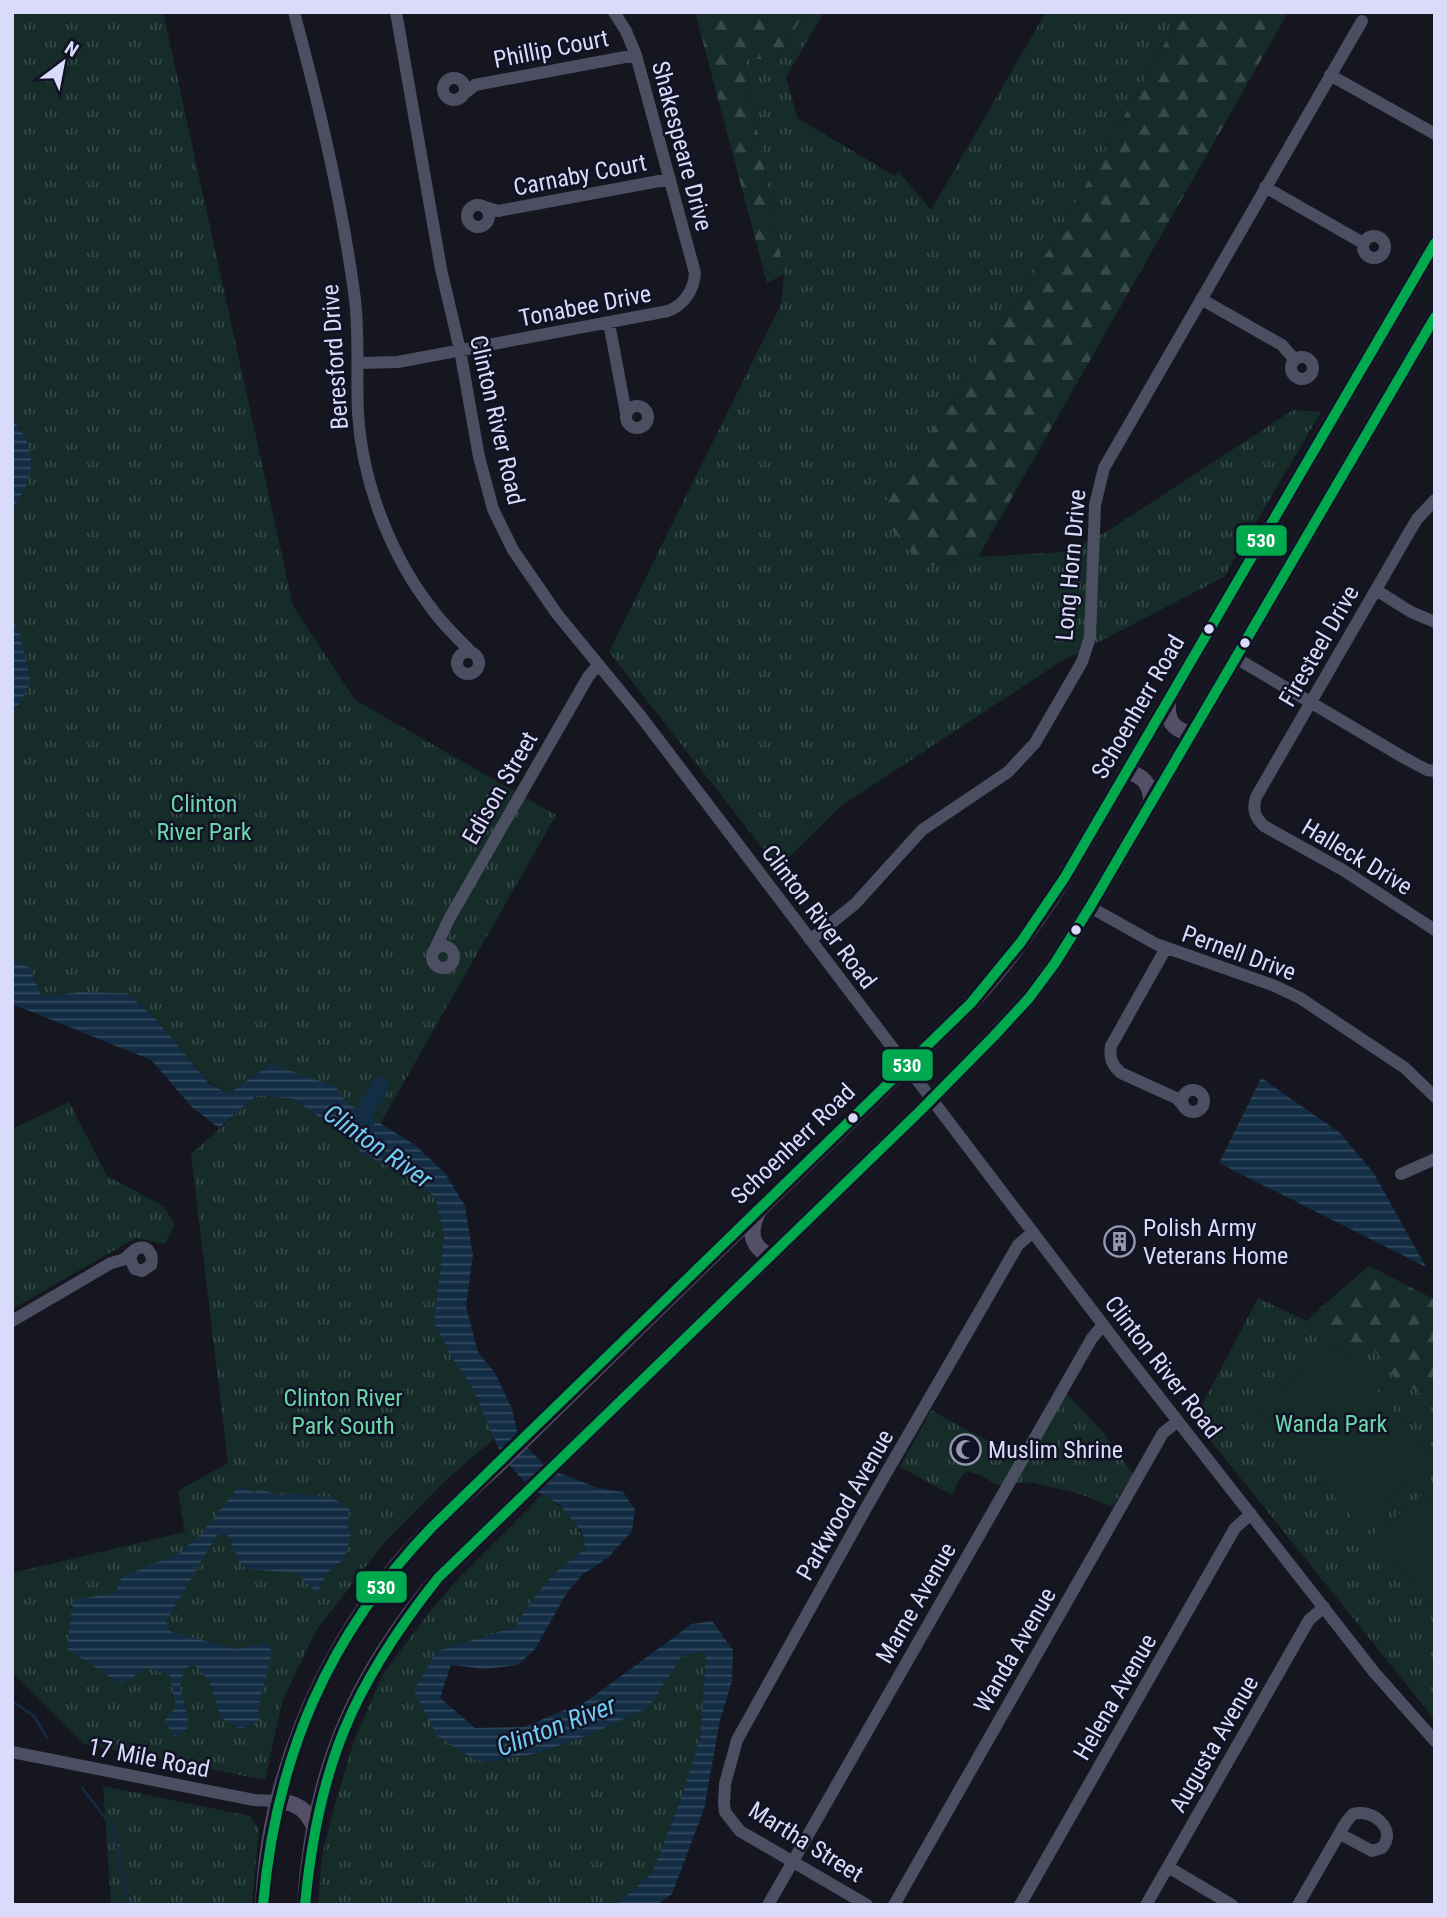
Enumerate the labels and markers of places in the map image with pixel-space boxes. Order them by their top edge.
unlabelled marker [1202,622,1216,636]
unlabelled marker [1238,636,1252,650]
unlabelled marker [1069,923,1083,937]
unlabelled marker [846,1111,860,1125]
place label: Polish Army Veterans Home [1143,1214,1288,1270]
building icon: Polish Army Veterans Home [1103,1225,1137,1259]
mosque icon: Muslim Shrine [948,1433,982,1467]
place label: Muslim Shrine [988,1436,1123,1464]

